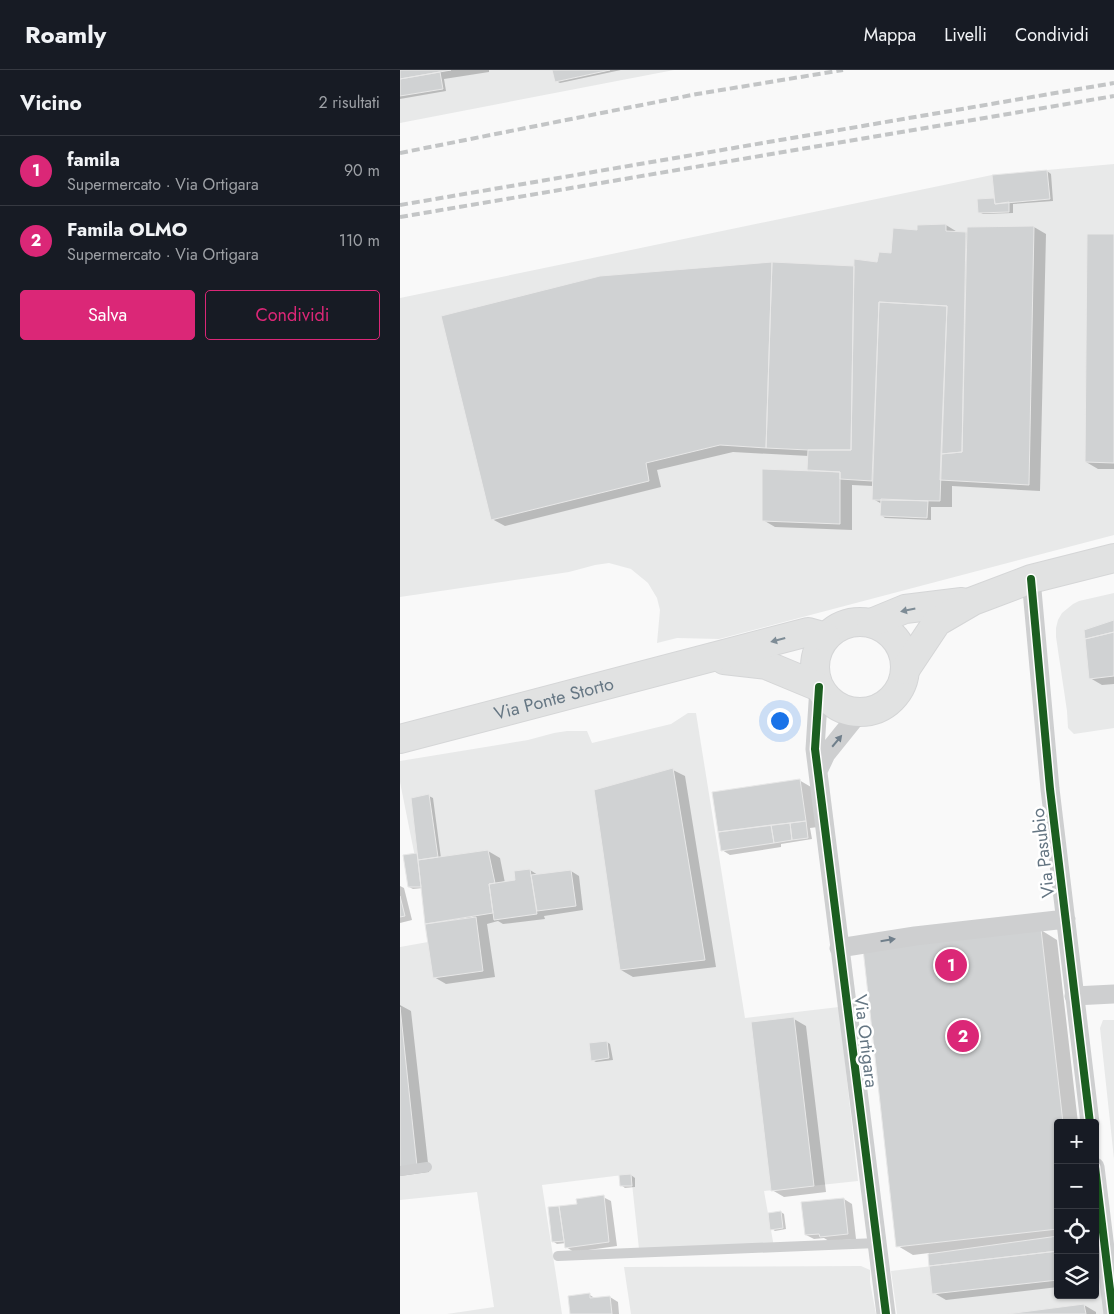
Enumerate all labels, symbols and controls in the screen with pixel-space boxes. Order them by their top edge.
text: Roamly [25,17,106,52]
text: Mappa [864,22,916,48]
text: Livelli [944,22,987,48]
text: Condividi [1015,22,1089,48]
text: Vicino [20,88,82,118]
text: 2 risultati [318,91,380,114]
text: famila [67,146,120,173]
text: 1 [32,159,40,182]
text: 90 m [344,159,380,182]
text: Supermercato · Via Ortigara [67,173,259,196]
text: Famila OLMO [67,216,187,243]
text: 2 [31,229,41,252]
text: 110 m [339,229,380,252]
text: Supermercato · Via Ortigara [67,243,259,266]
button: Salva [20,290,195,340]
button: Condividi [205,290,380,340]
one-way arrow [900,606,915,614]
one-way arrow [771,636,786,644]
street label: Via Ponte Storto [491,670,617,727]
your location [767,708,793,734]
one-way arrow [831,734,842,747]
street label: Via Pasubio [1025,807,1061,899]
one-way arrow [880,936,896,944]
pin: 1 [935,946,967,984]
street label: Via Ortigara [847,993,885,1089]
pin: 2 [947,1017,979,1055]
map controls [1054,1119,1099,1299]
button: + [1054,1119,1099,1164]
button: − [1054,1164,1099,1209]
button: locate [1054,1209,1099,1254]
button: layers [1054,1254,1099,1299]

